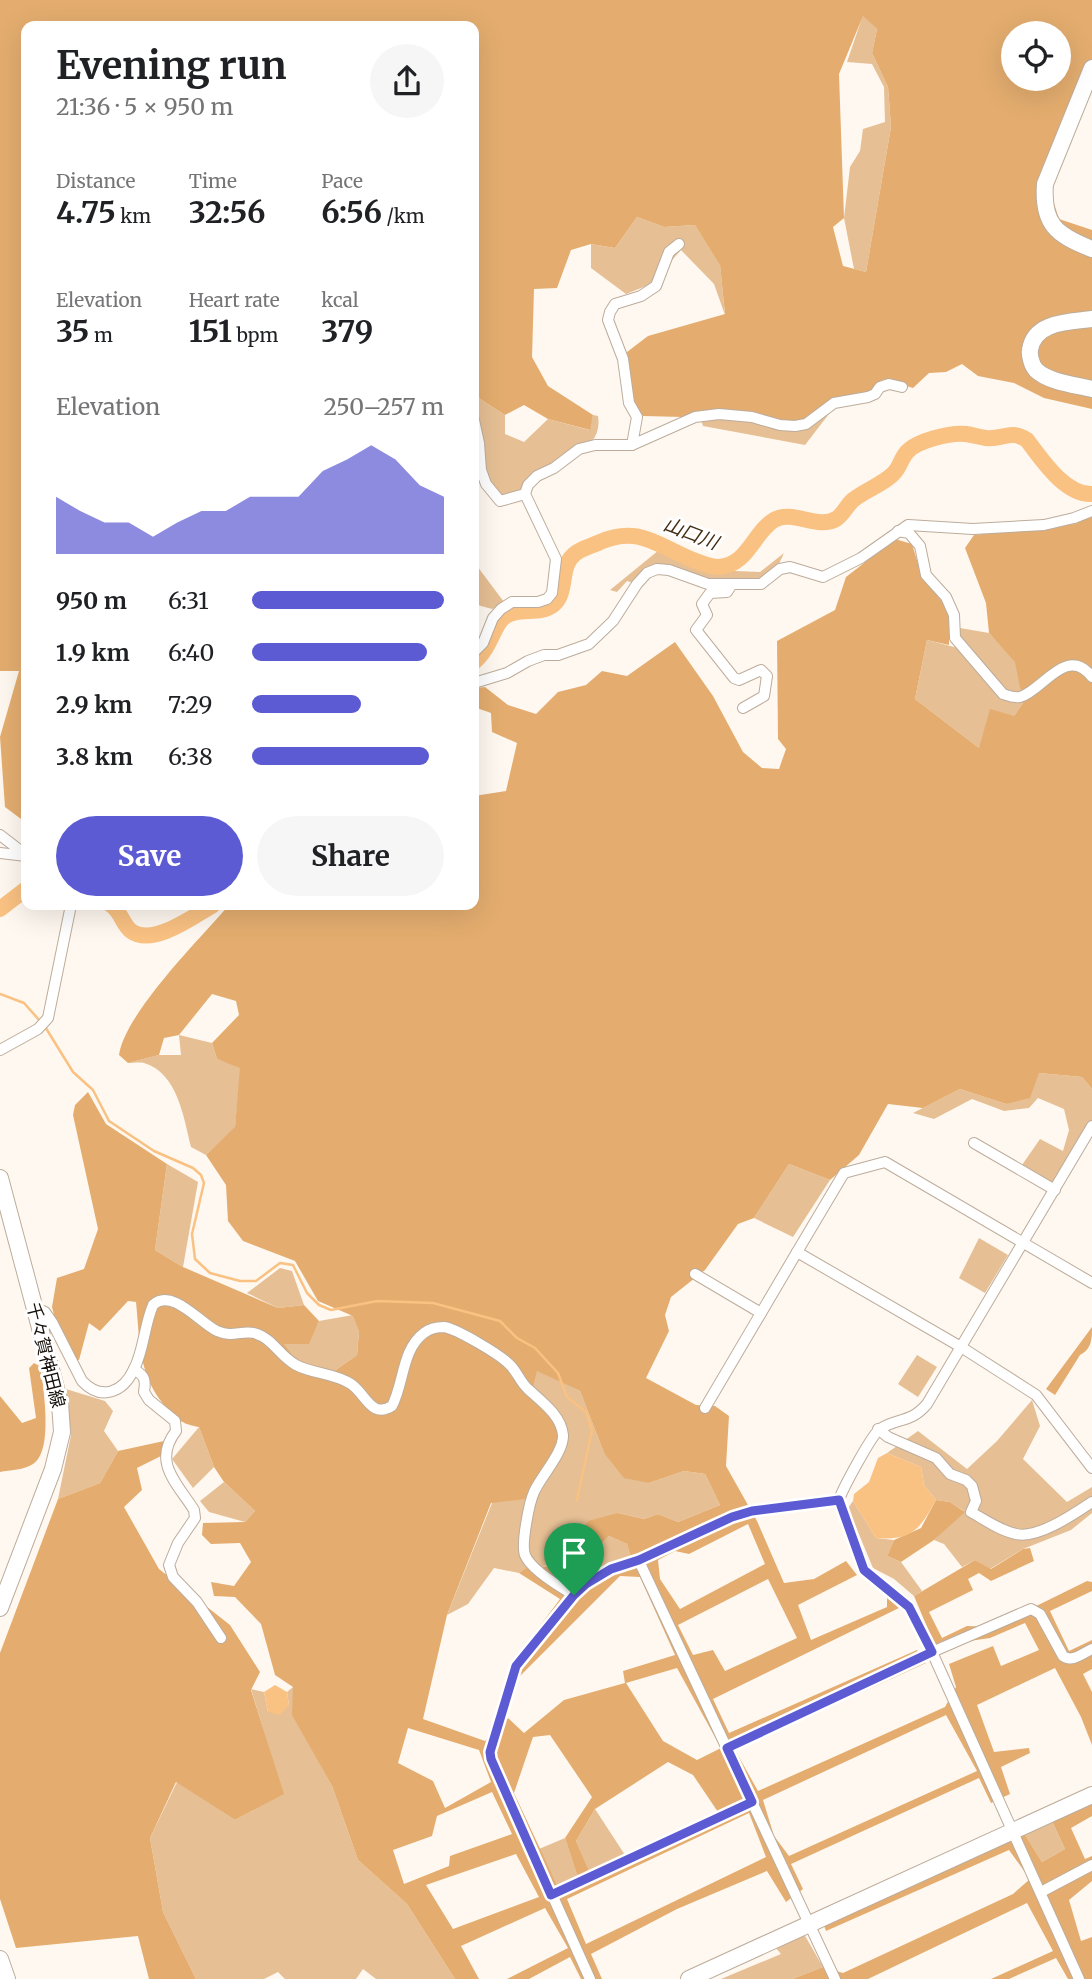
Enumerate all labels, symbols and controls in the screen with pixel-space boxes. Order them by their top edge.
map controls [1001,21,1071,91]
button: locate [1001,21,1071,91]
text: Evening run [56,42,287,89]
button: share [370,44,444,118]
text: 21:36 · 5 × 950 m [56,92,233,121]
text: Distance [56,169,135,193]
text: Time [189,169,237,193]
text: Pace [321,169,363,193]
text: 4.75 [56,193,116,231]
text: 32:56 [189,193,265,231]
text: 6:56 [321,193,382,231]
text: km [116,204,151,228]
text: /km [382,204,425,228]
text: Elevation [56,288,142,312]
text: Heart rate [189,288,280,312]
text: kcal [321,288,359,312]
text: 35 [56,312,89,350]
text: 151 [189,312,232,350]
text: 379 [321,312,373,350]
text: m [89,323,113,347]
text: bpm [232,323,278,347]
text: Elevation [56,392,160,421]
text: 250–257 m [323,392,444,421]
water label: 山口川 [660,512,724,555]
text: 950 m [56,586,127,615]
text: 6:31 [168,586,209,615]
text: 1.9 km [56,638,130,667]
text: 6:40 [168,638,214,667]
text: 2.9 km [56,690,132,719]
text: 7:29 [168,690,212,719]
text: 3.8 km [56,742,133,771]
text: 6:38 [168,742,213,771]
button: Save [56,816,243,896]
button: Share [257,816,444,896]
street label: 千々賀神田線 [22,1300,70,1410]
pin [544,1523,604,1595]
icon: arrive [555,1534,593,1572]

